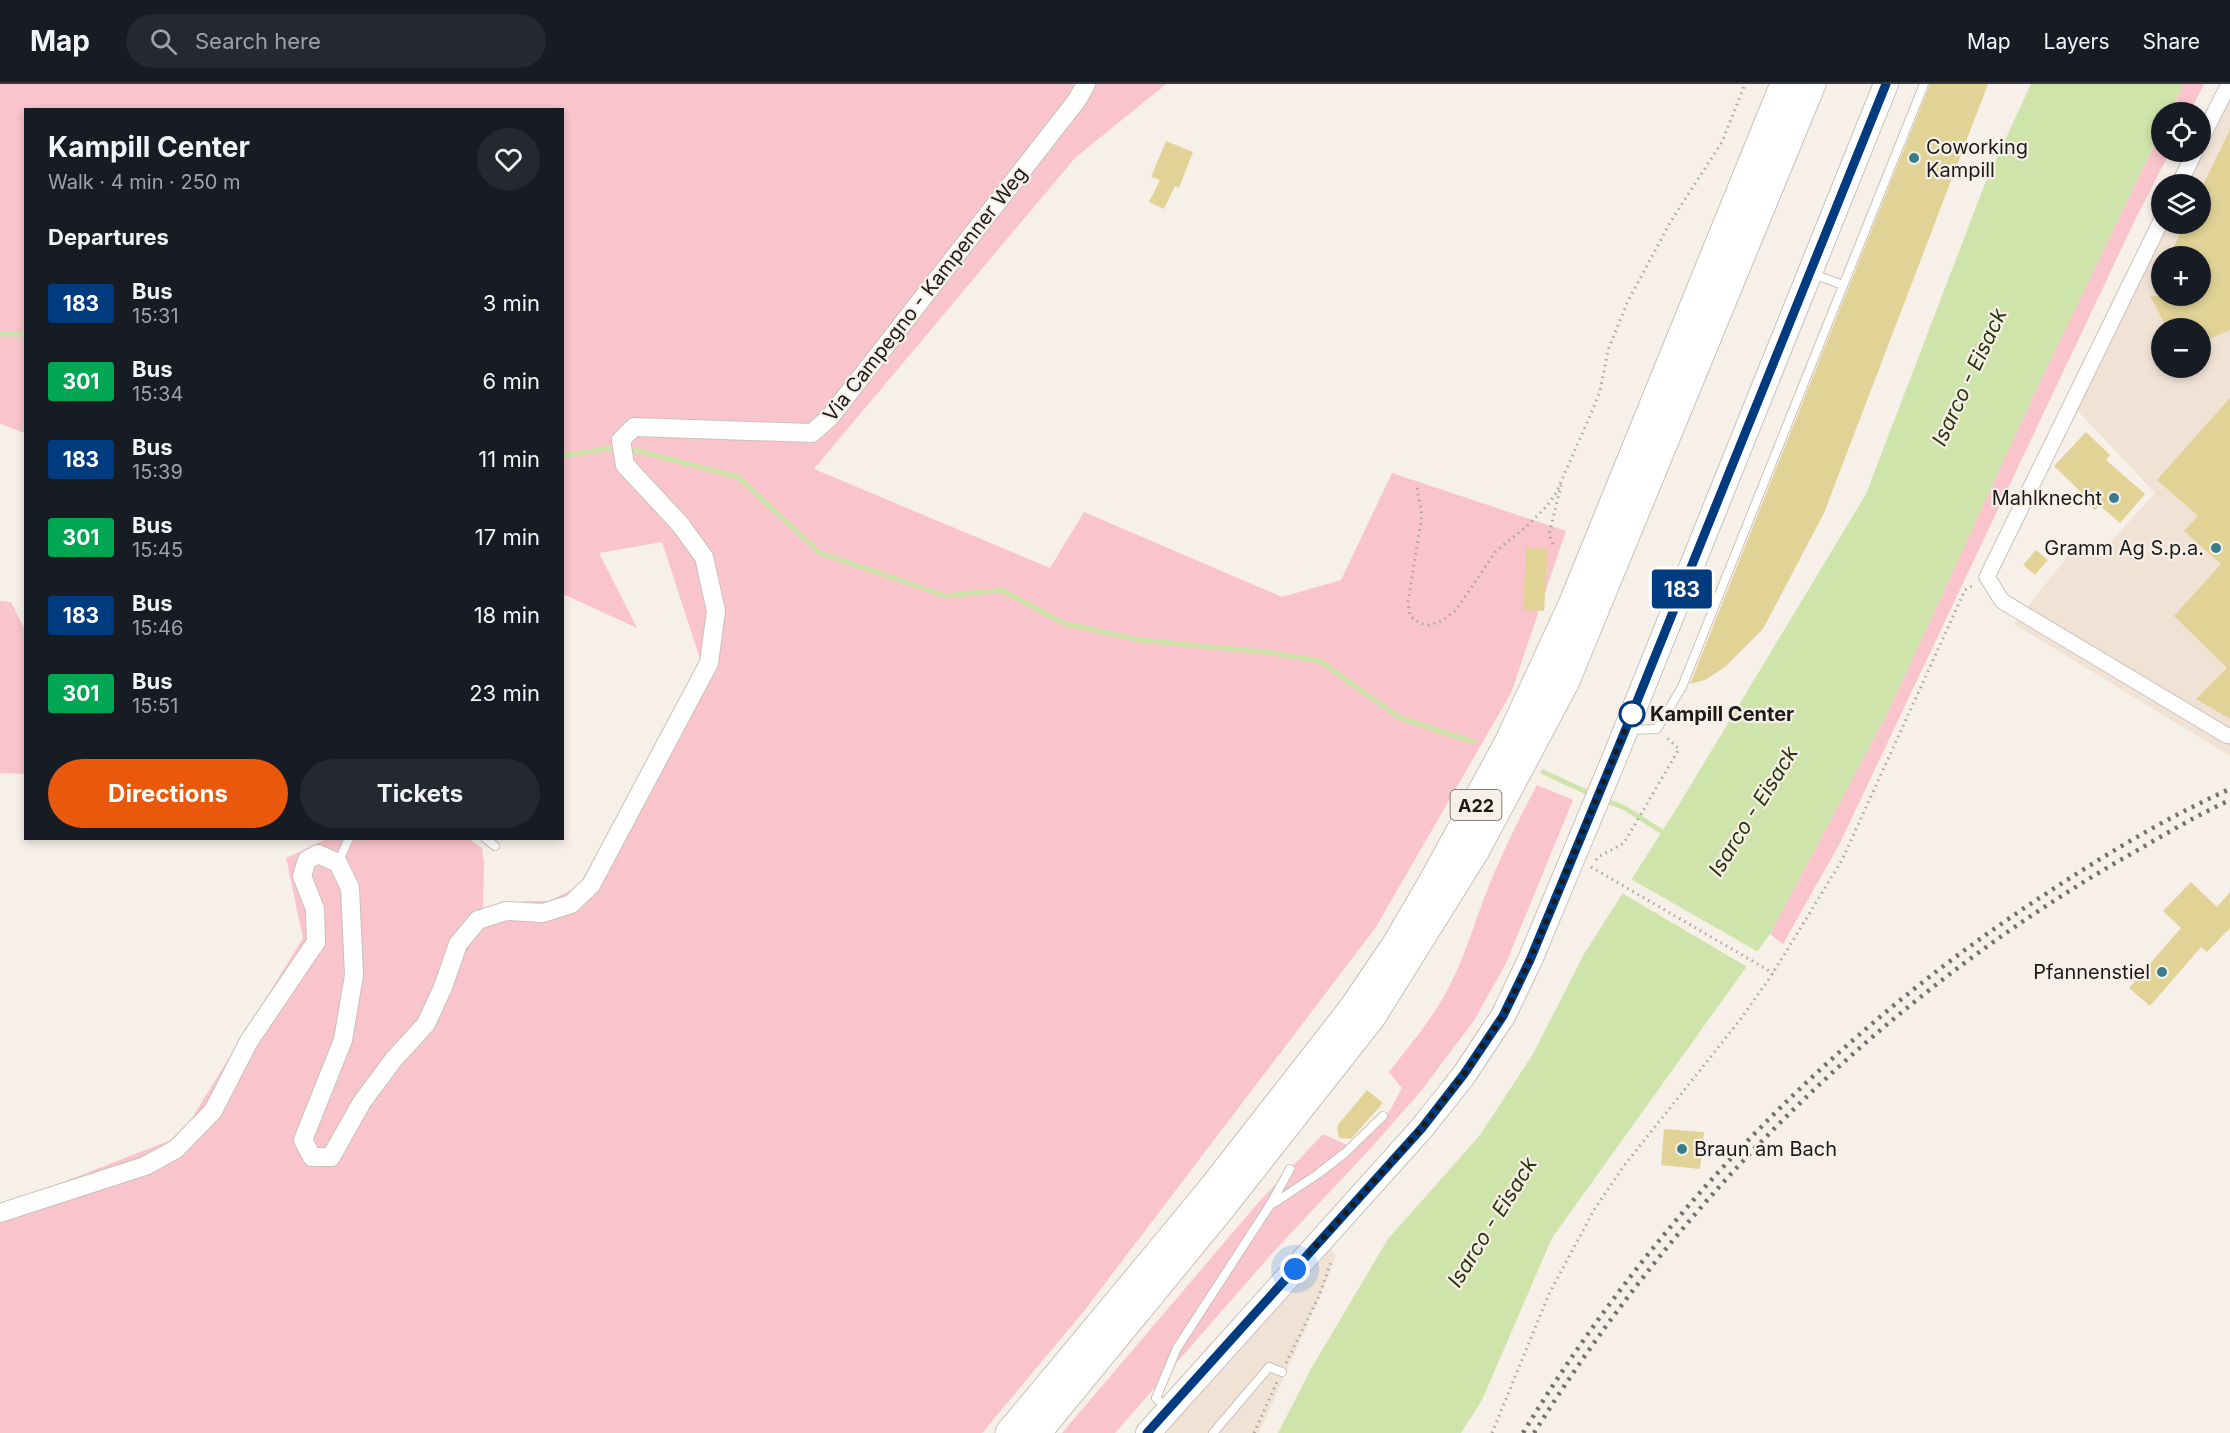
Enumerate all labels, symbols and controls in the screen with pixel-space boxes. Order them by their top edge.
search box [126,14,546,68]
text: Map [30,24,90,58]
icon: search [147,25,180,58]
text: Search here [195,28,321,54]
text: Map [1967,29,2011,54]
text: Layers [2044,29,2110,54]
text: Share [2143,29,2200,54]
map controls [2151,102,2211,378]
button: locate [2151,102,2211,162]
button: heart [477,128,540,191]
text: Kampill Center [48,130,250,164]
place label: Coworking Kampill [1926,135,2028,182]
marker: Coworking Kampill [1907,151,1921,165]
street label: Via Campegno - Kampenner Weg [818,162,1032,426]
text: Walk · 4 min · 250 m [48,170,241,194]
button: layers [2151,174,2211,234]
text: Departures [48,224,169,250]
button: + [2151,246,2211,306]
text: Bus [132,278,173,304]
text: 3 min [483,290,540,316]
text: 183 [63,291,99,316]
text: 15:31 [132,304,179,328]
water label: Isarco - Eisack [1926,304,2012,450]
button: − [2151,318,2211,378]
text: Bus [132,356,173,382]
text: 6 min [483,368,540,394]
text: 301 [63,369,99,394]
text: 15:34 [132,382,183,406]
text: Bus [132,434,173,460]
text: 11 min [478,446,540,472]
text: 183 [63,447,99,472]
text: 15:39 [132,460,183,484]
place label: Mahlknecht [1992,486,2102,510]
marker: Mahlknecht [2107,491,2121,505]
text: Bus [132,512,173,538]
text: 17 min [475,524,540,550]
text: 301 [63,525,99,550]
place label: Gramm Ag S.p.a. [2044,536,2204,560]
text: 15:45 [132,538,183,562]
marker: Gramm Ag S.p.a. [2209,541,2223,555]
line badge: 183 [1648,570,1716,608]
text: 183 [1664,577,1700,602]
text: Bus [132,590,173,616]
text: 18 min [474,602,540,628]
text: 183 [63,603,99,628]
text: 15:46 [132,616,183,640]
text: Bus [132,668,173,694]
text: 23 min [469,680,540,706]
text: 301 [63,681,99,706]
text: 15:51 [132,694,178,718]
marker: Kampill Center [1619,701,1645,727]
place label: Kampill Center [1650,702,1794,726]
water label: Isarco - Eisack [1703,741,1803,881]
button: Directions [48,759,288,828]
button: Tickets [300,759,540,828]
road number: A22 [1450,790,1502,820]
place label: Pfannenstiel [2033,960,2150,984]
marker: Pfannenstiel [2155,965,2169,979]
place label: Braun am Bach [1694,1137,1837,1161]
marker: Braun am Bach [1675,1142,1689,1156]
water label: Isarco - Eisack [1442,1152,1542,1292]
your location [1280,1254,1310,1284]

